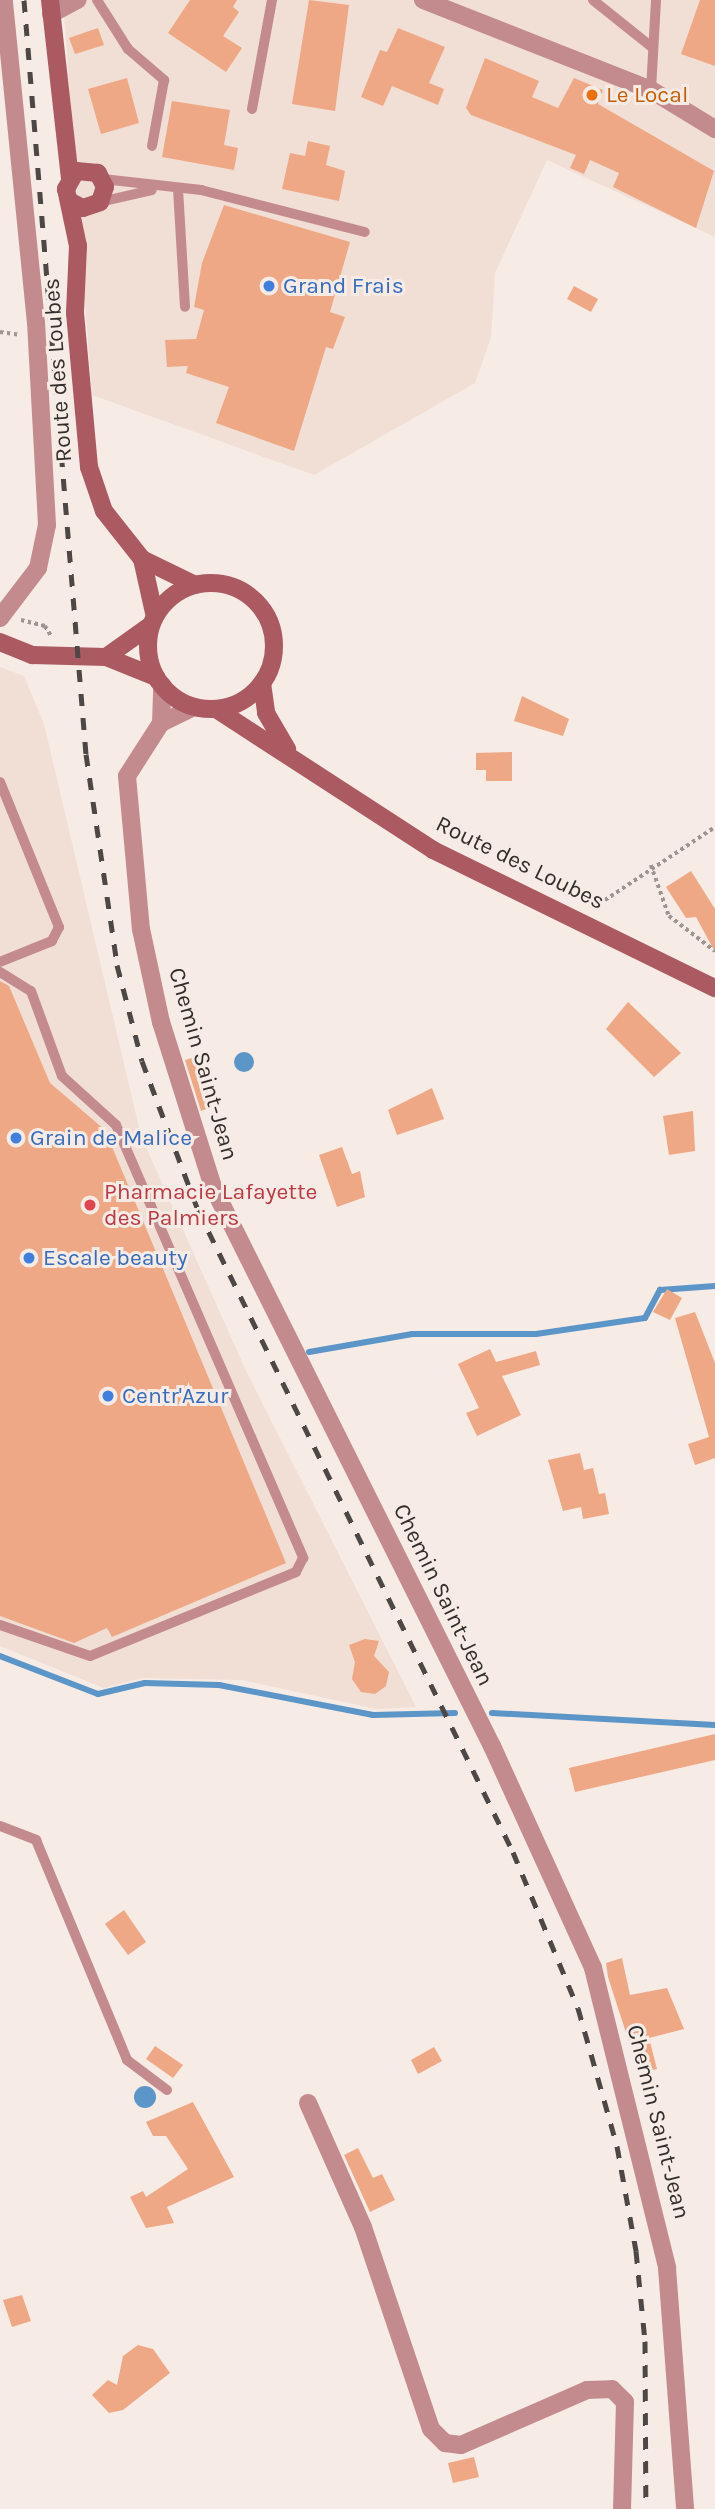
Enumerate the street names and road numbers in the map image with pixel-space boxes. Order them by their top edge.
street label: Route des Loubes [38,277,78,463]
street label: Route des Loubes [431,810,609,916]
street label: Chemin Saint-Jean [162,965,244,1163]
street label: Chemin Saint-Jean [387,1499,499,1691]
street label: Chemin Saint-Jean [621,2022,695,2222]

